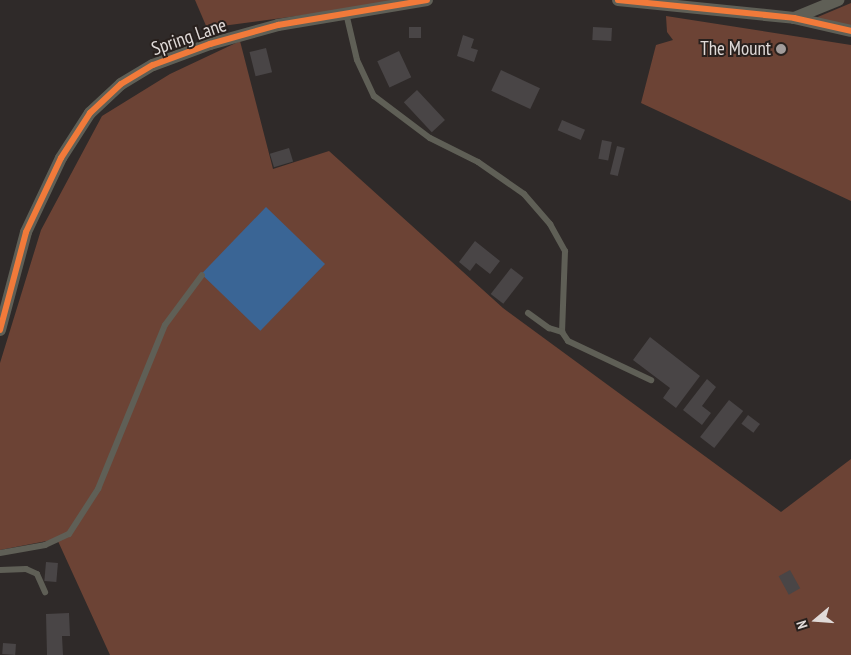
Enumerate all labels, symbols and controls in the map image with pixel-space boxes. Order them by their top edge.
street label: Spring Lane [149,14,229,60]
place label: The Mount [700,38,771,60]
marker: The Mount [775,43,787,55]
north arrow [791,595,841,645]
text: N [792,618,811,631]

